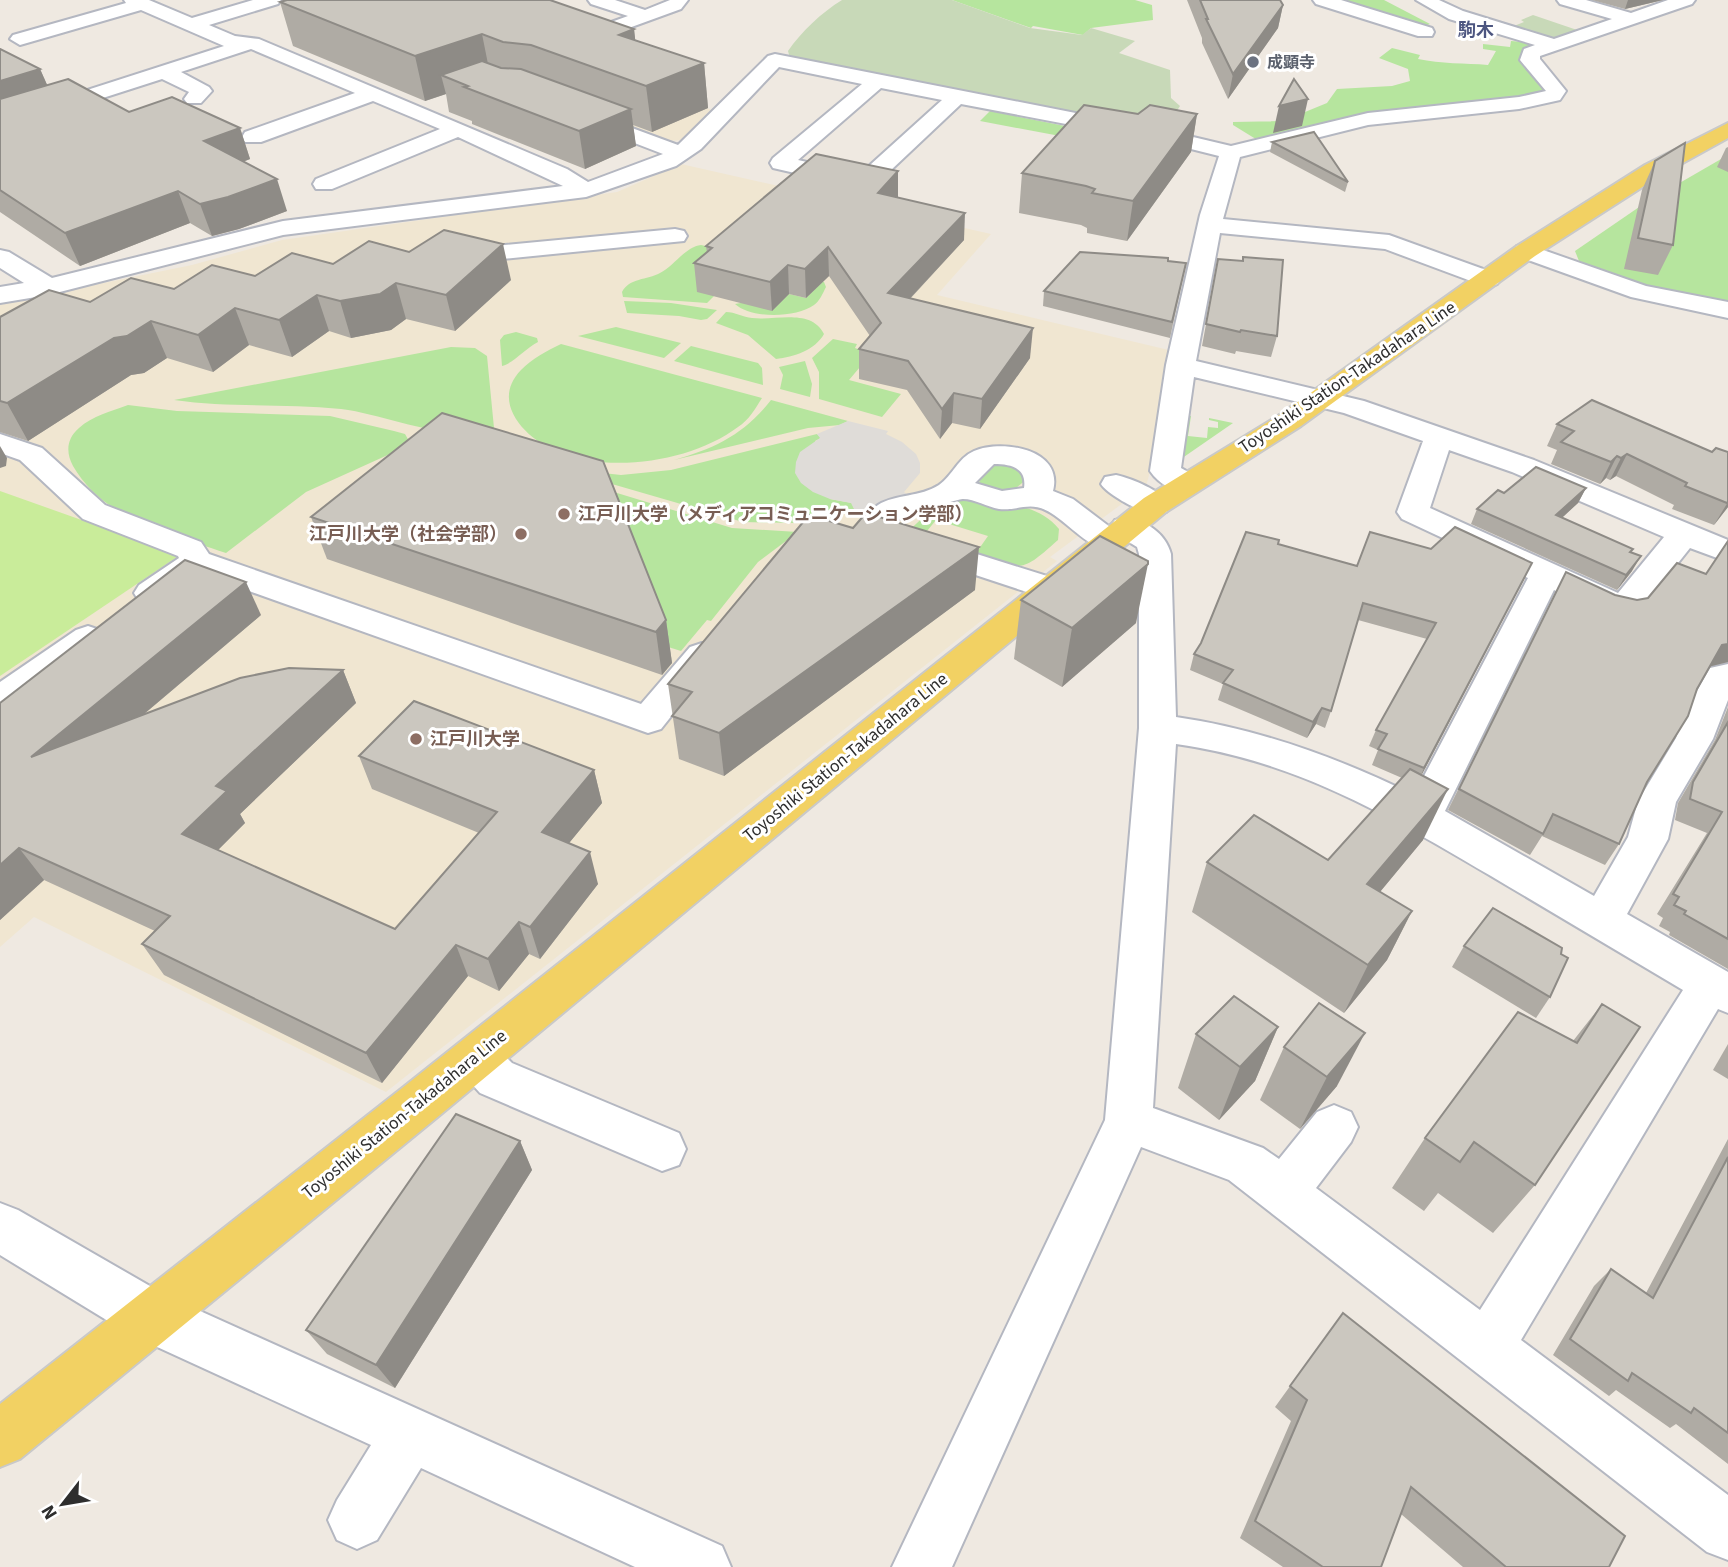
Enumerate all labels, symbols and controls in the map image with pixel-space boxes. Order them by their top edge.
district label: 駒木 [1458,18,1494,43]
place label: 成顕寺 [1267,52,1315,74]
marker: 成顕寺 [1245,54,1261,70]
street label: Toyoshiki Station-Takadahara Line [1234,295,1461,460]
place label: 江戸川大学（メディアコミュニケーション学部） [578,502,972,527]
marker: 江戸川大学（メディアコミュニケーション学部） [556,506,572,522]
place label: 江戸川大学（社会学部） [309,522,507,547]
marker: 江戸川大学（社会学部） [513,526,529,542]
street label: Toyoshiki Station-Takadahara Line [738,667,953,848]
place label: 江戸川大学 [430,727,520,752]
marker: 江戸川大学 [408,731,424,747]
street label: Toyoshiki Station-Takadahara Line [297,1024,512,1205]
north arrow [28,1469,98,1539]
text: N [35,1500,65,1524]

